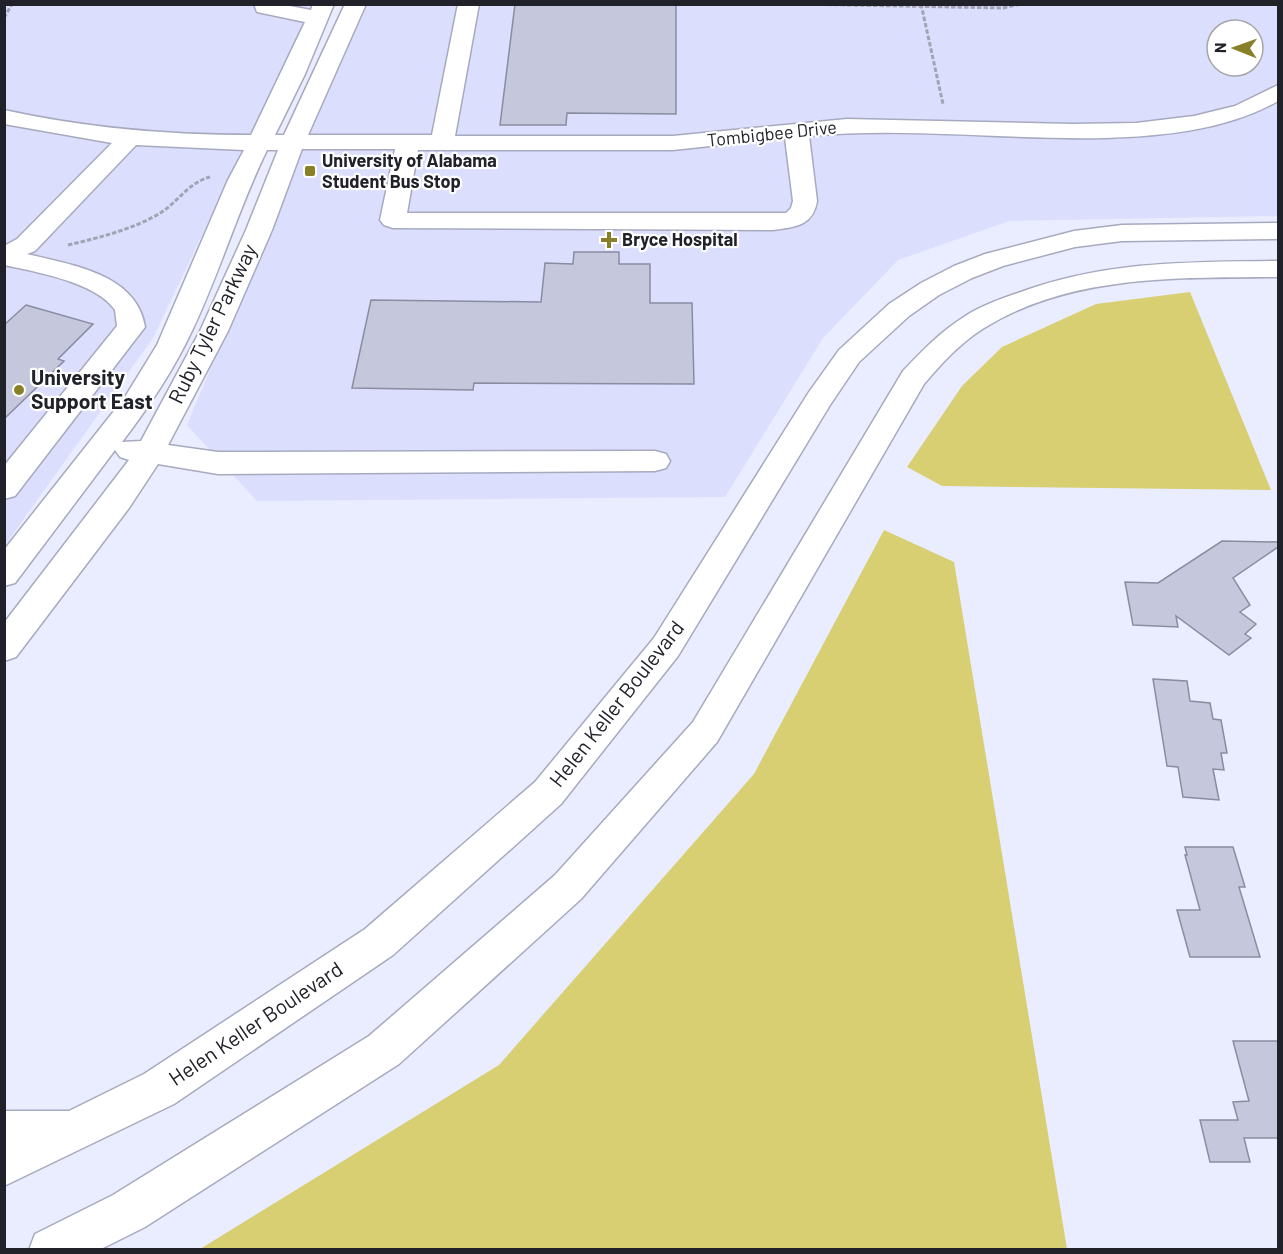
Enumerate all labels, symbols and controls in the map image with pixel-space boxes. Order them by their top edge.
north arrow [1205,18,1265,78]
text: N [1210,42,1229,53]
street label: Tombigbee Drive [706,115,838,151]
place label: University of Alabama Student Bus Stop [322,149,497,192]
marker: University of Alabama Student Bus Stop [303,164,317,178]
place label: Bryce Hospital [622,228,738,250]
marker: Bryce Hospital [600,231,618,249]
street label: Ruby Tyler Parkway [162,239,261,407]
place label: University Support East [31,364,153,413]
marker: University Support East [12,383,26,397]
street label: Helen Keller Boulevard [543,615,688,791]
street label: Helen Keller Boulevard [164,955,347,1090]

